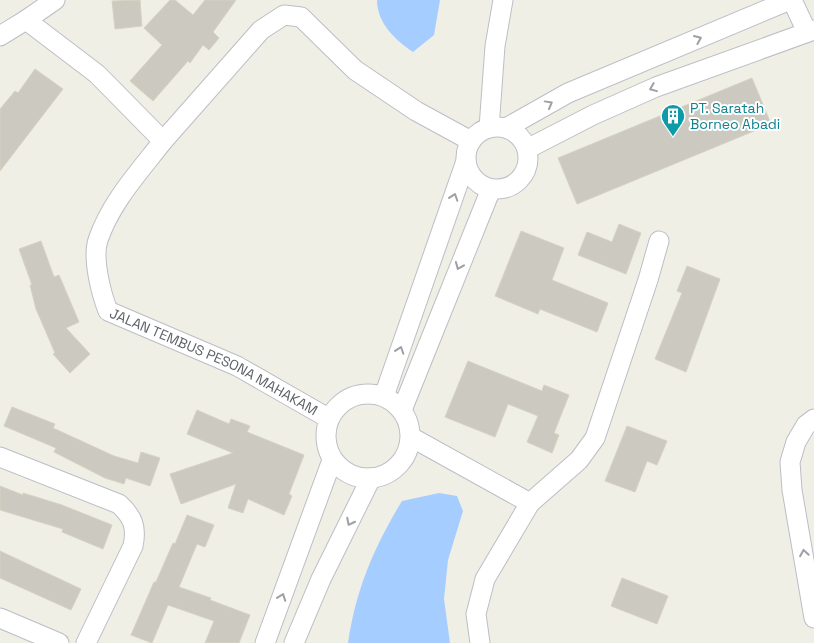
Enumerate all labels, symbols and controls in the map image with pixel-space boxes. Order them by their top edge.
one-way arrow [693,35,702,45]
one-way arrow [649,82,658,93]
place label: PT. Saratah Borneo Abadi [690,99,780,133]
one-way arrow [544,100,553,110]
building icon: PT. Saratah Borneo Abadi [660,103,686,137]
one-way arrow [448,193,458,202]
one-way arrow [455,261,465,270]
street label: JALAN TEMBUS PESONA MAHAKAM [107,304,321,419]
one-way arrow [395,347,405,355]
one-way arrow [346,517,356,526]
one-way arrow [799,549,809,557]
one-way arrow [276,593,286,602]

